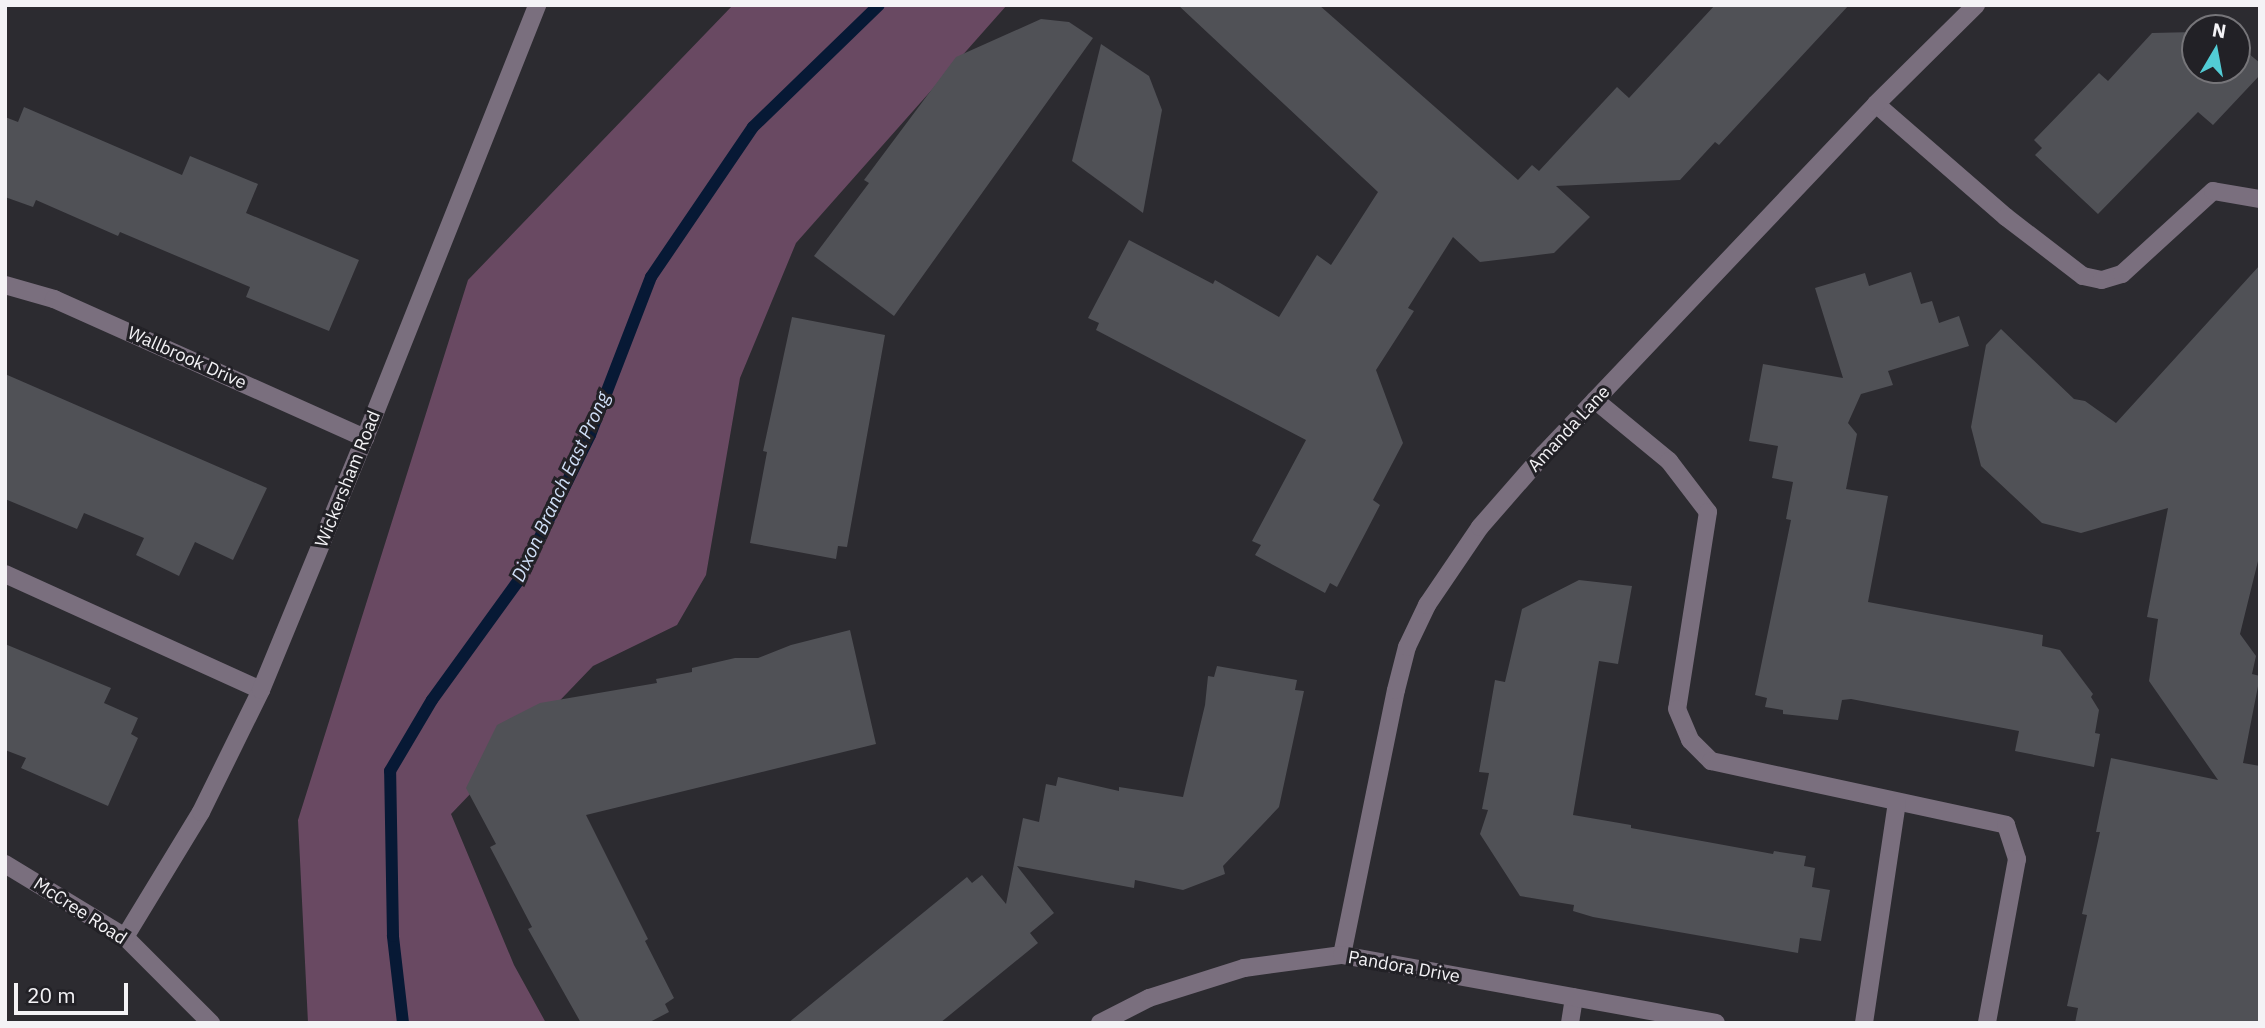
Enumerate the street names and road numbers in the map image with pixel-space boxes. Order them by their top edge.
street label: Wallbrook Drive [124,322,250,394]
street label: Amanda Lane [1524,381,1614,477]
street label: Wickersham Road [311,408,385,550]
street label: McCree Road [29,873,131,949]
street label: Pandora Drive [1346,947,1462,987]

